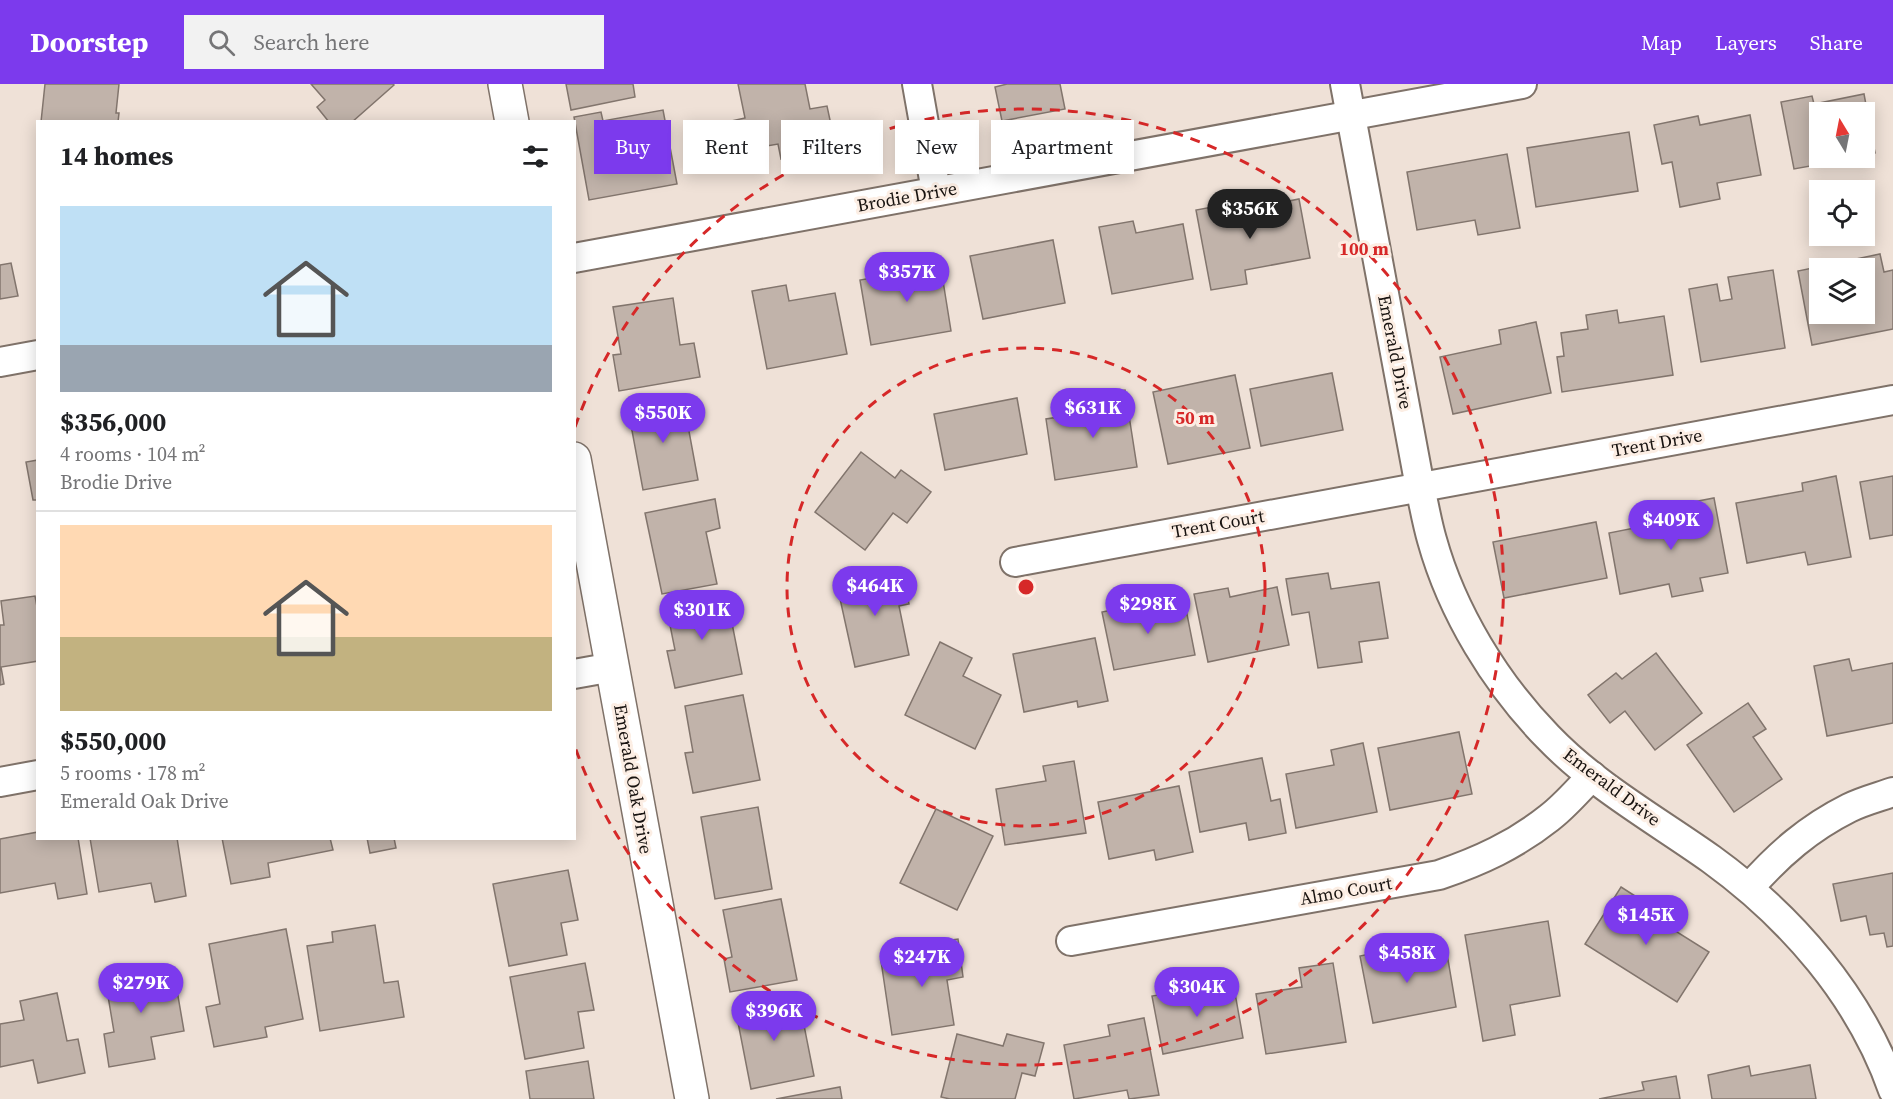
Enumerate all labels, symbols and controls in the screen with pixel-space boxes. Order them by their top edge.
search box [184,15,604,69]
text: Doorstep [30,23,148,61]
icon: search [205,26,238,59]
text: Search here [253,27,369,57]
text: Map [1641,28,1682,57]
text: Layers [1715,28,1777,57]
text: Share [1810,28,1863,57]
north arrow [1809,102,1875,168]
map controls [1809,102,1875,324]
chip: Buy [594,120,671,174]
chip: Rent [683,120,769,174]
chip: Filters [781,120,883,174]
chip: New [895,120,979,174]
chip: Apartment [991,120,1134,174]
text: 14 homes [60,138,173,174]
icon: filters [519,140,552,173]
street label: Brodie Drive [855,175,959,218]
button: locate [1809,180,1875,246]
pin: $356K [1208,189,1292,240]
text: $356K [1221,194,1279,222]
text: 100 m [1339,236,1389,261]
icon: home [252,245,360,353]
pin: $357K [865,252,949,303]
text: $357K [878,257,936,285]
button: layers [1809,258,1875,324]
street label: Emerald Drive [1372,293,1419,411]
pin: $631K [1051,388,1135,439]
pin: $550K [621,393,705,444]
text: $631K [1064,393,1122,421]
text: $550K [634,398,692,426]
text: $356,000 [60,404,166,440]
text: 50 m [1175,405,1215,430]
street label: Trent Drive [1610,422,1704,463]
text: 4 rooms · 104 m² [60,440,206,468]
text: Brodie Drive [60,468,172,496]
pin: $409K [1629,500,1713,551]
street label: Trent Court [1170,503,1266,544]
text: $409K [1642,505,1700,533]
icon: home [252,564,360,672]
pin: $464K [833,566,917,617]
text: $464K [846,571,904,599]
centre of rings [1016,577,1036,597]
pin: $298K [1106,584,1190,635]
text: $298K [1119,589,1177,617]
pin: $301K [660,590,744,641]
text: $301K [673,595,731,623]
street label: Emerald Oak Drive [608,702,659,856]
text: $550,000 [60,723,166,759]
street label: Emerald Drive [1558,742,1666,831]
text: 5 rooms · 178 m² [60,759,206,787]
text: Emerald Oak Drive [60,787,229,815]
street label: Almo Court [1298,870,1394,911]
pin: $145K [1604,895,1688,946]
text: $145K [1617,900,1675,928]
pin: $458K [1365,933,1449,984]
pin: $247K [880,937,964,988]
text: $458K [1378,938,1436,966]
text: $247K [893,942,951,970]
pin: $279K [99,963,183,1014]
pin: $304K [1155,967,1239,1018]
text: $279K [112,968,170,996]
text: $304K [1168,972,1226,1000]
pin: $396K [732,991,816,1042]
text: $396K [745,996,803,1024]

